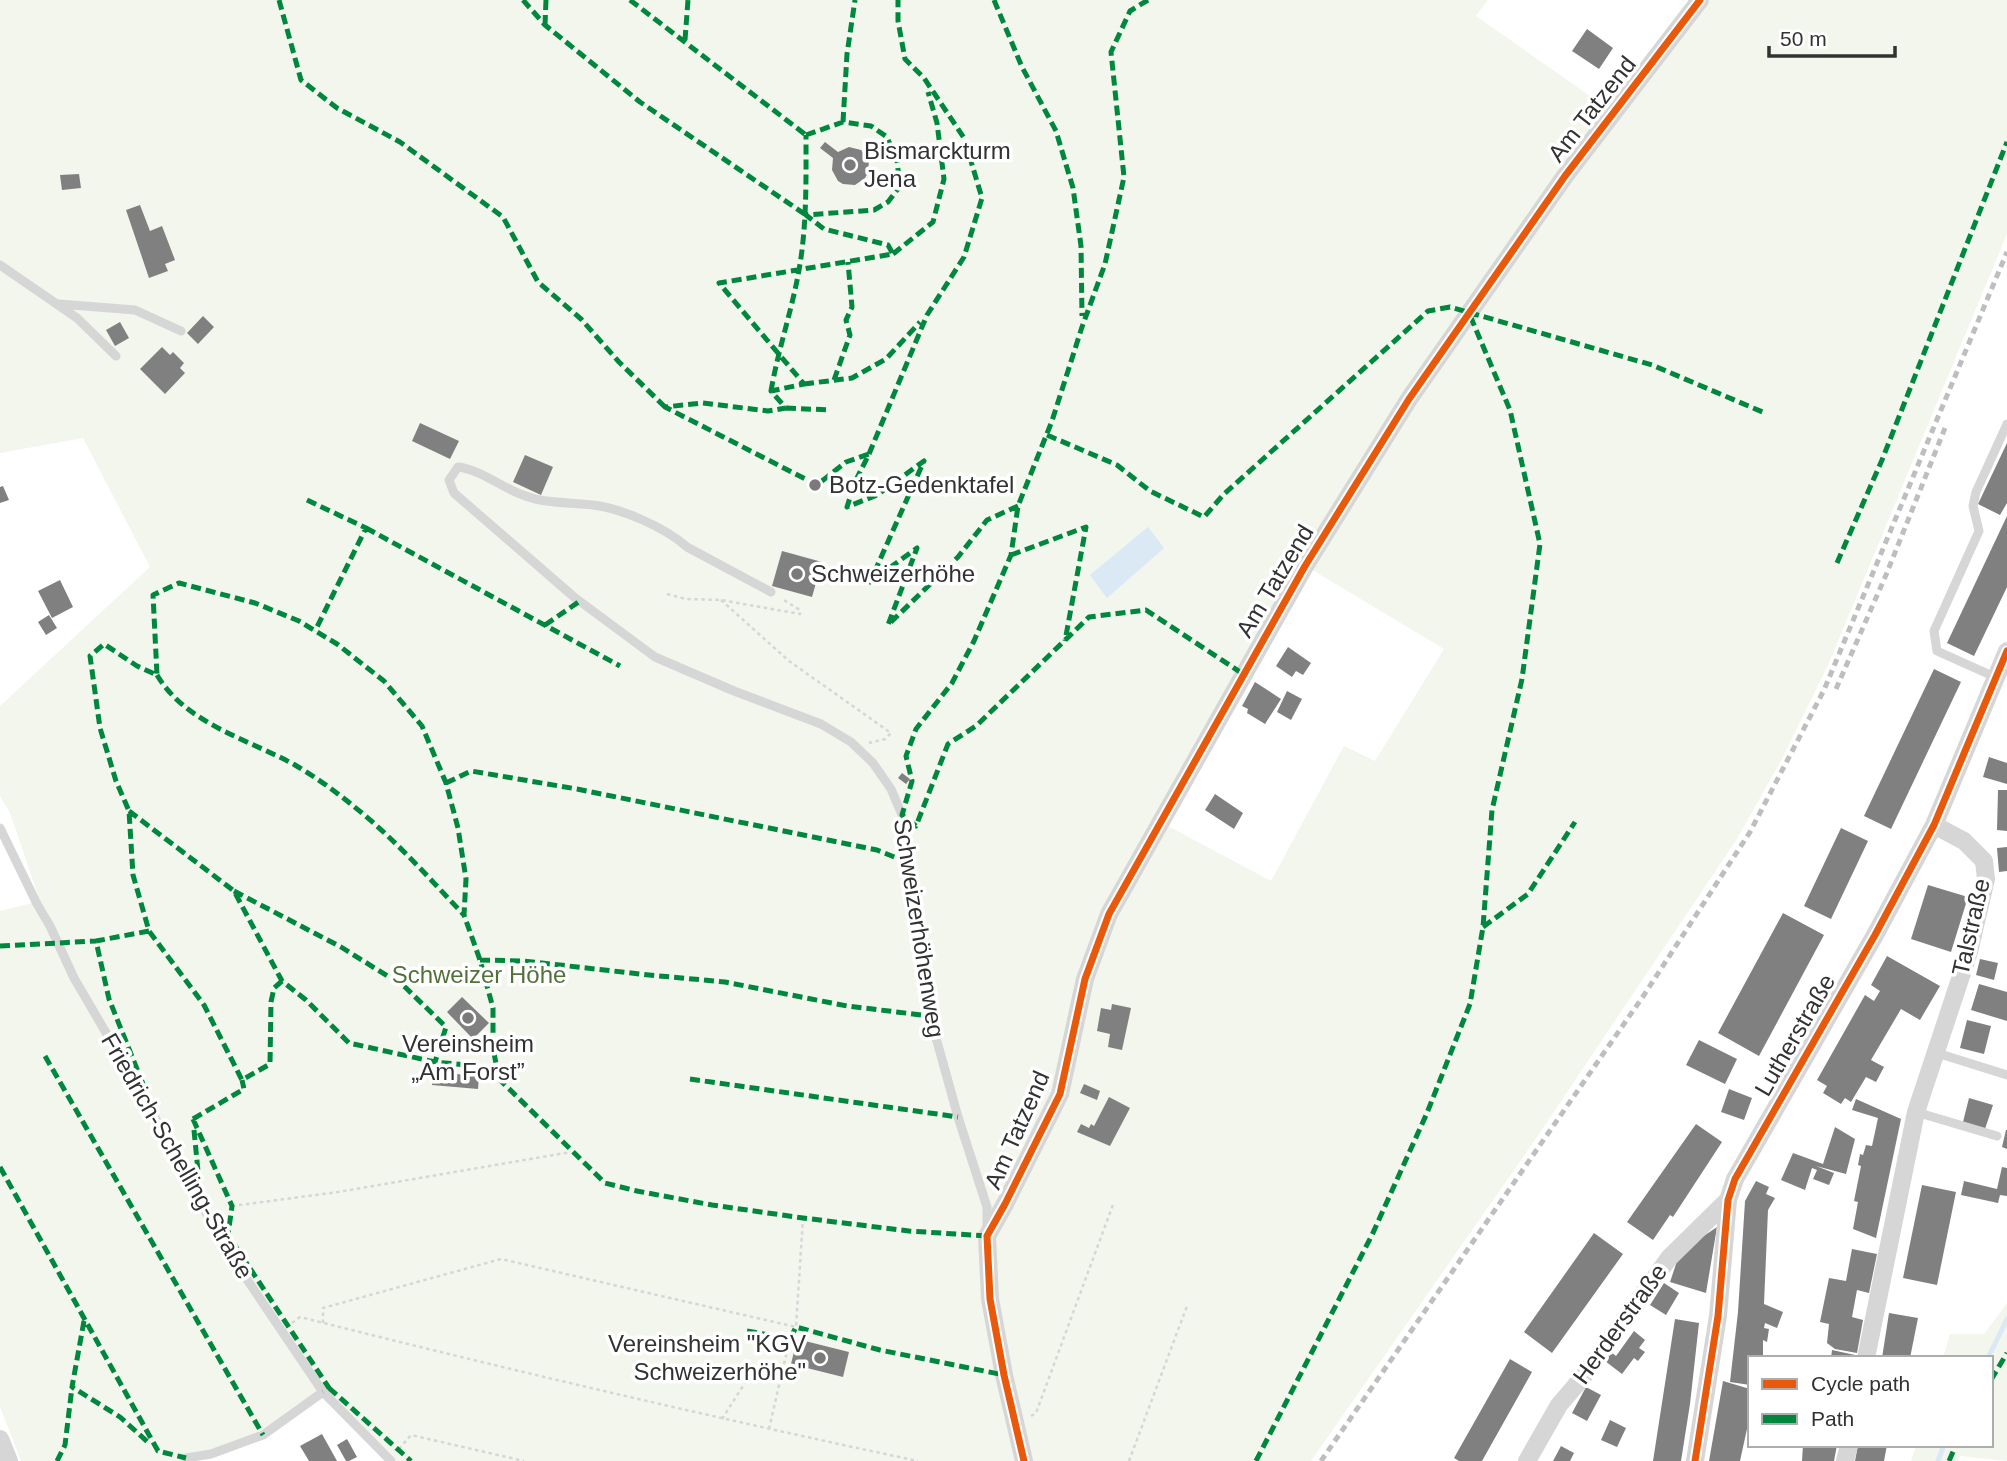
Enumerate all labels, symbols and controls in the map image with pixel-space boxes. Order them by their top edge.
scale bar [1769,14,1895,58]
text: 50 m [1780,27,1827,50]
street label: Am Tatzend [1542,51,1641,167]
place label: Bismarckturm Jena [864,137,1011,192]
marker: Bismarckturm Jena [842,157,858,173]
place label: Botz-Gedenktafel [829,471,1014,498]
marker: Botz-Gedenktafel [807,477,823,493]
street label: Am Tatzend [1230,520,1319,642]
place label: Schweizerhöhe [811,560,975,587]
marker: Schweizerhöhe [789,566,805,582]
street label: Schweizerhöhenweg [889,816,950,1039]
street label: Talstraße [1946,876,1995,978]
park label: Schweizer Höhe [392,961,566,988]
street label: Lutherstraße [1749,969,1840,1100]
marker: Vereinsheim „Am Forst” [460,1010,476,1026]
street label: Friedrich-Schelling-Straße [96,1028,259,1283]
place label: Vereinsheim „Am Forst” [402,1030,534,1085]
street label: Am Tatzend [979,1067,1055,1193]
street label: Herderstraße [1567,1259,1672,1389]
place label: Vereinsheim "KGV Schweizerhöhe" [608,1330,806,1385]
marker: Vereinsheim "KGV Schweizerhöhe" [812,1350,828,1366]
legend [1748,1356,1993,1447]
text: Cycle path [1811,1372,1910,1395]
text: Path [1811,1407,1854,1430]

